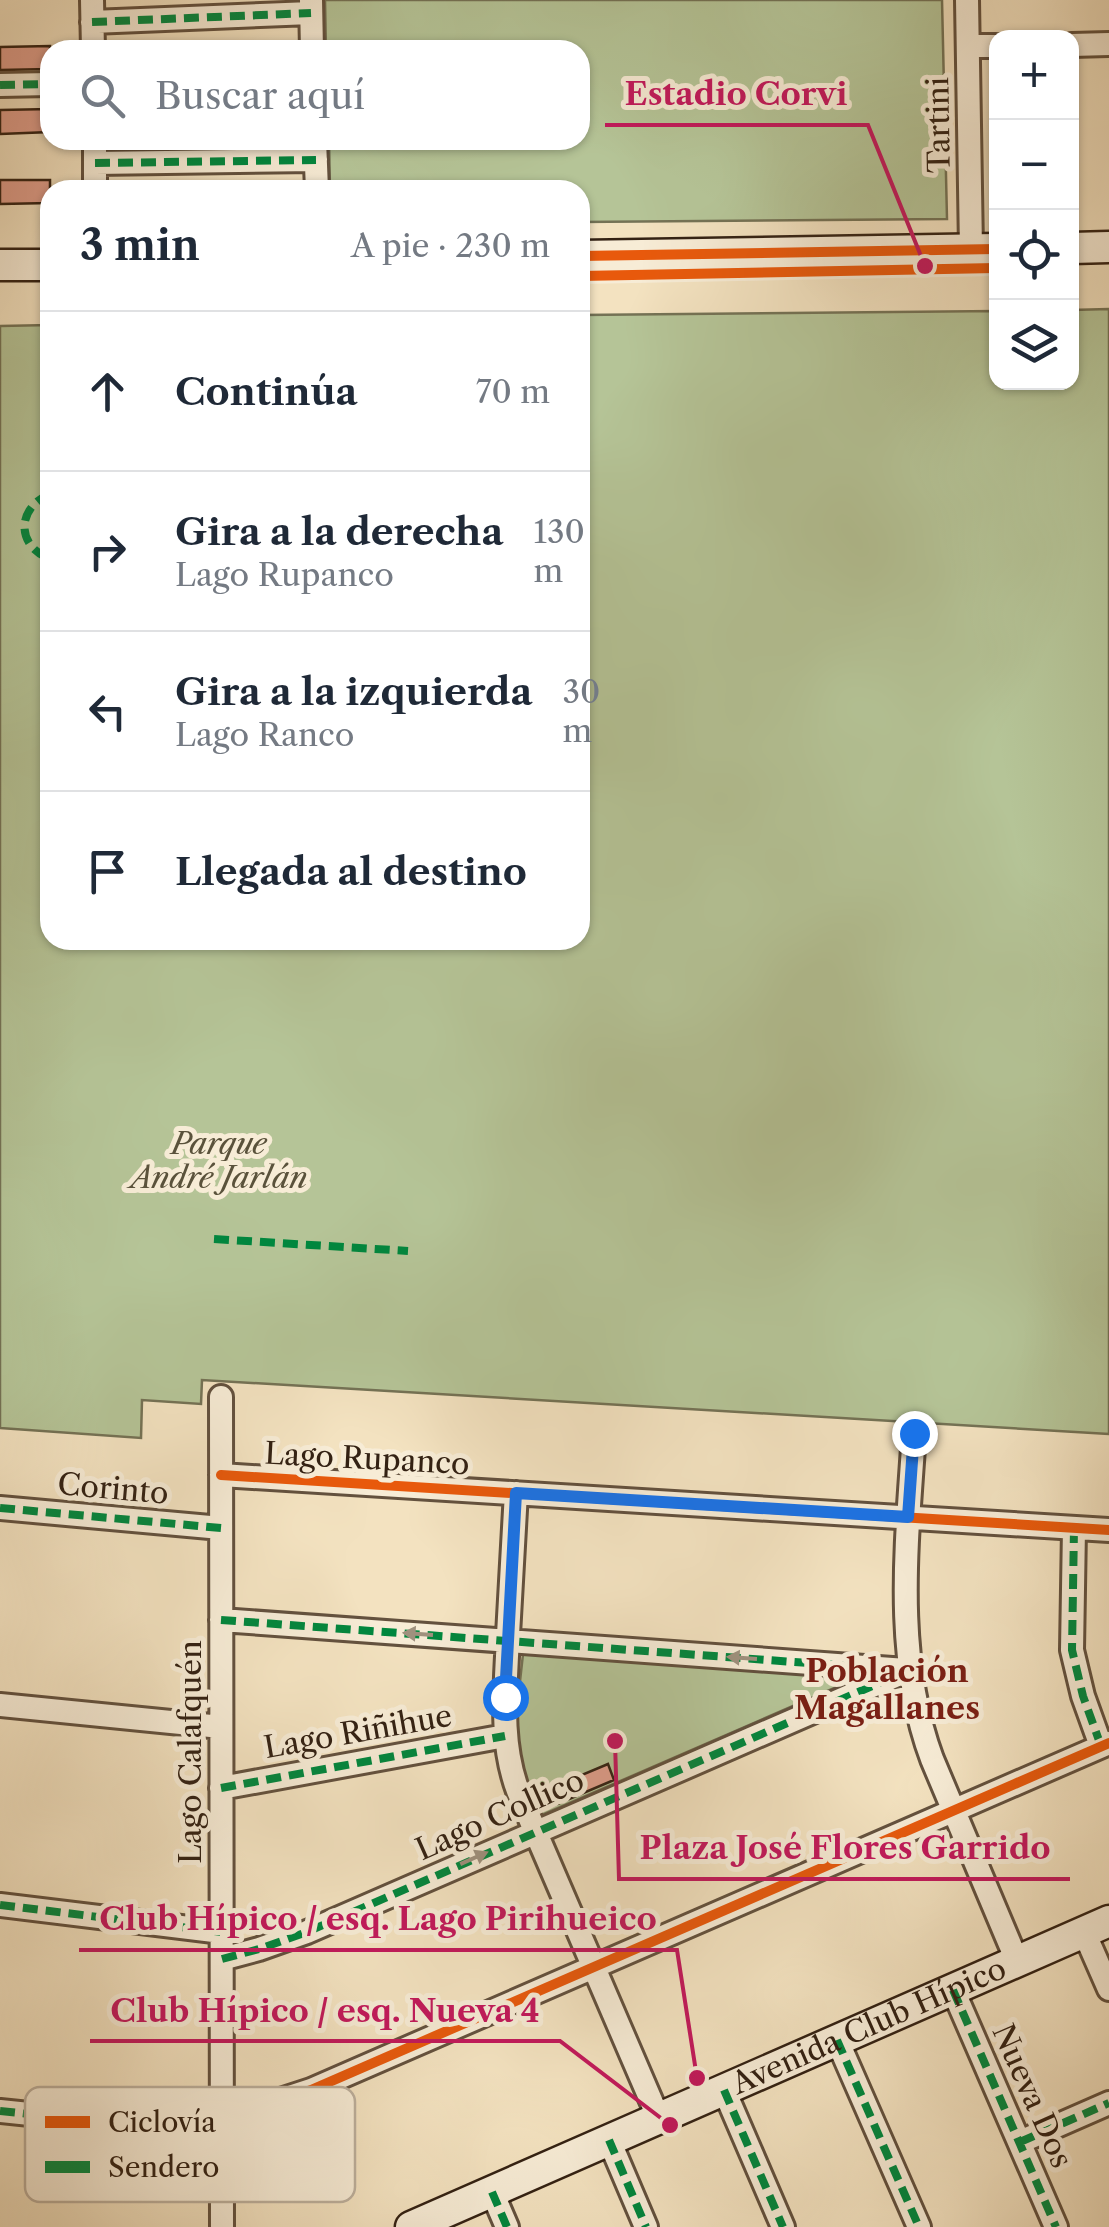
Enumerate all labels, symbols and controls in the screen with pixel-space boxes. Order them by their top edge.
map controls [989,30,1079,390]
button: + [989,30,1079,120]
search box [40,40,590,150]
callout: Estadio Corvi [605,63,868,125]
icon: search [75,68,130,123]
text: Buscar aquí [155,72,365,119]
text: Estadio Corvi [625,74,847,113]
street label: Tartini [919,77,958,173]
button: − [989,120,1079,210]
button: locate [989,210,1079,300]
text: 3 min [80,219,200,271]
text: A pie · 230 m [351,226,550,265]
button: layers [989,300,1079,390]
icon: ahead [80,364,135,419]
text: Continúa [175,368,358,415]
text: 70 m [476,372,550,411]
text: Gira a la derecha [175,508,503,555]
text: 130 m [533,512,585,590]
icon: right [80,524,135,579]
text: Lago Rupanco [175,555,394,594]
text: Gira a la izquierda [175,668,532,715]
text: 30 m [562,672,600,750]
icon: left [80,684,135,739]
text: Lago Ranco [175,715,354,754]
icon: arrive [80,844,135,899]
text: Llegada al destino [175,848,527,895]
park label: Parque André Jarlán [126,1125,308,1196]
route end [892,1411,938,1457]
street label: Lago Rupanco [264,1435,470,1482]
street label: Corinto [56,1465,170,1512]
one-way arrow [402,1626,434,1642]
street label: Lago Calafquén [172,1640,209,1864]
one-way arrow [726,1650,758,1666]
district label: Población Magallanes [794,1651,980,1727]
route start [483,1675,529,1721]
street label: Lago Riñihue [261,1697,455,1766]
street label: Lago Collico [410,1761,590,1868]
callout: Plaza José Flores Garrido [619,1817,1070,1879]
text: Plaza José Flores Garrido [639,1828,1051,1867]
one-way arrow [459,1850,489,1866]
callout: Club Hípico / esq. Lago Pirihueico [79,1888,677,1950]
text: Club Hípico / esq. Lago Pirihueico [99,1899,657,1938]
street label: Avenida Club Hípico [725,1950,1012,2102]
callout: Club Hípico / esq. Nueva 4 [90,1979,560,2041]
text: Club Hípico / esq. Nueva 4 [110,1991,540,2030]
street label: Nueva Dos [984,2018,1081,2173]
legend [25,2087,355,2202]
text: Ciclovía [108,2105,216,2139]
text: Sendero [108,2150,219,2184]

